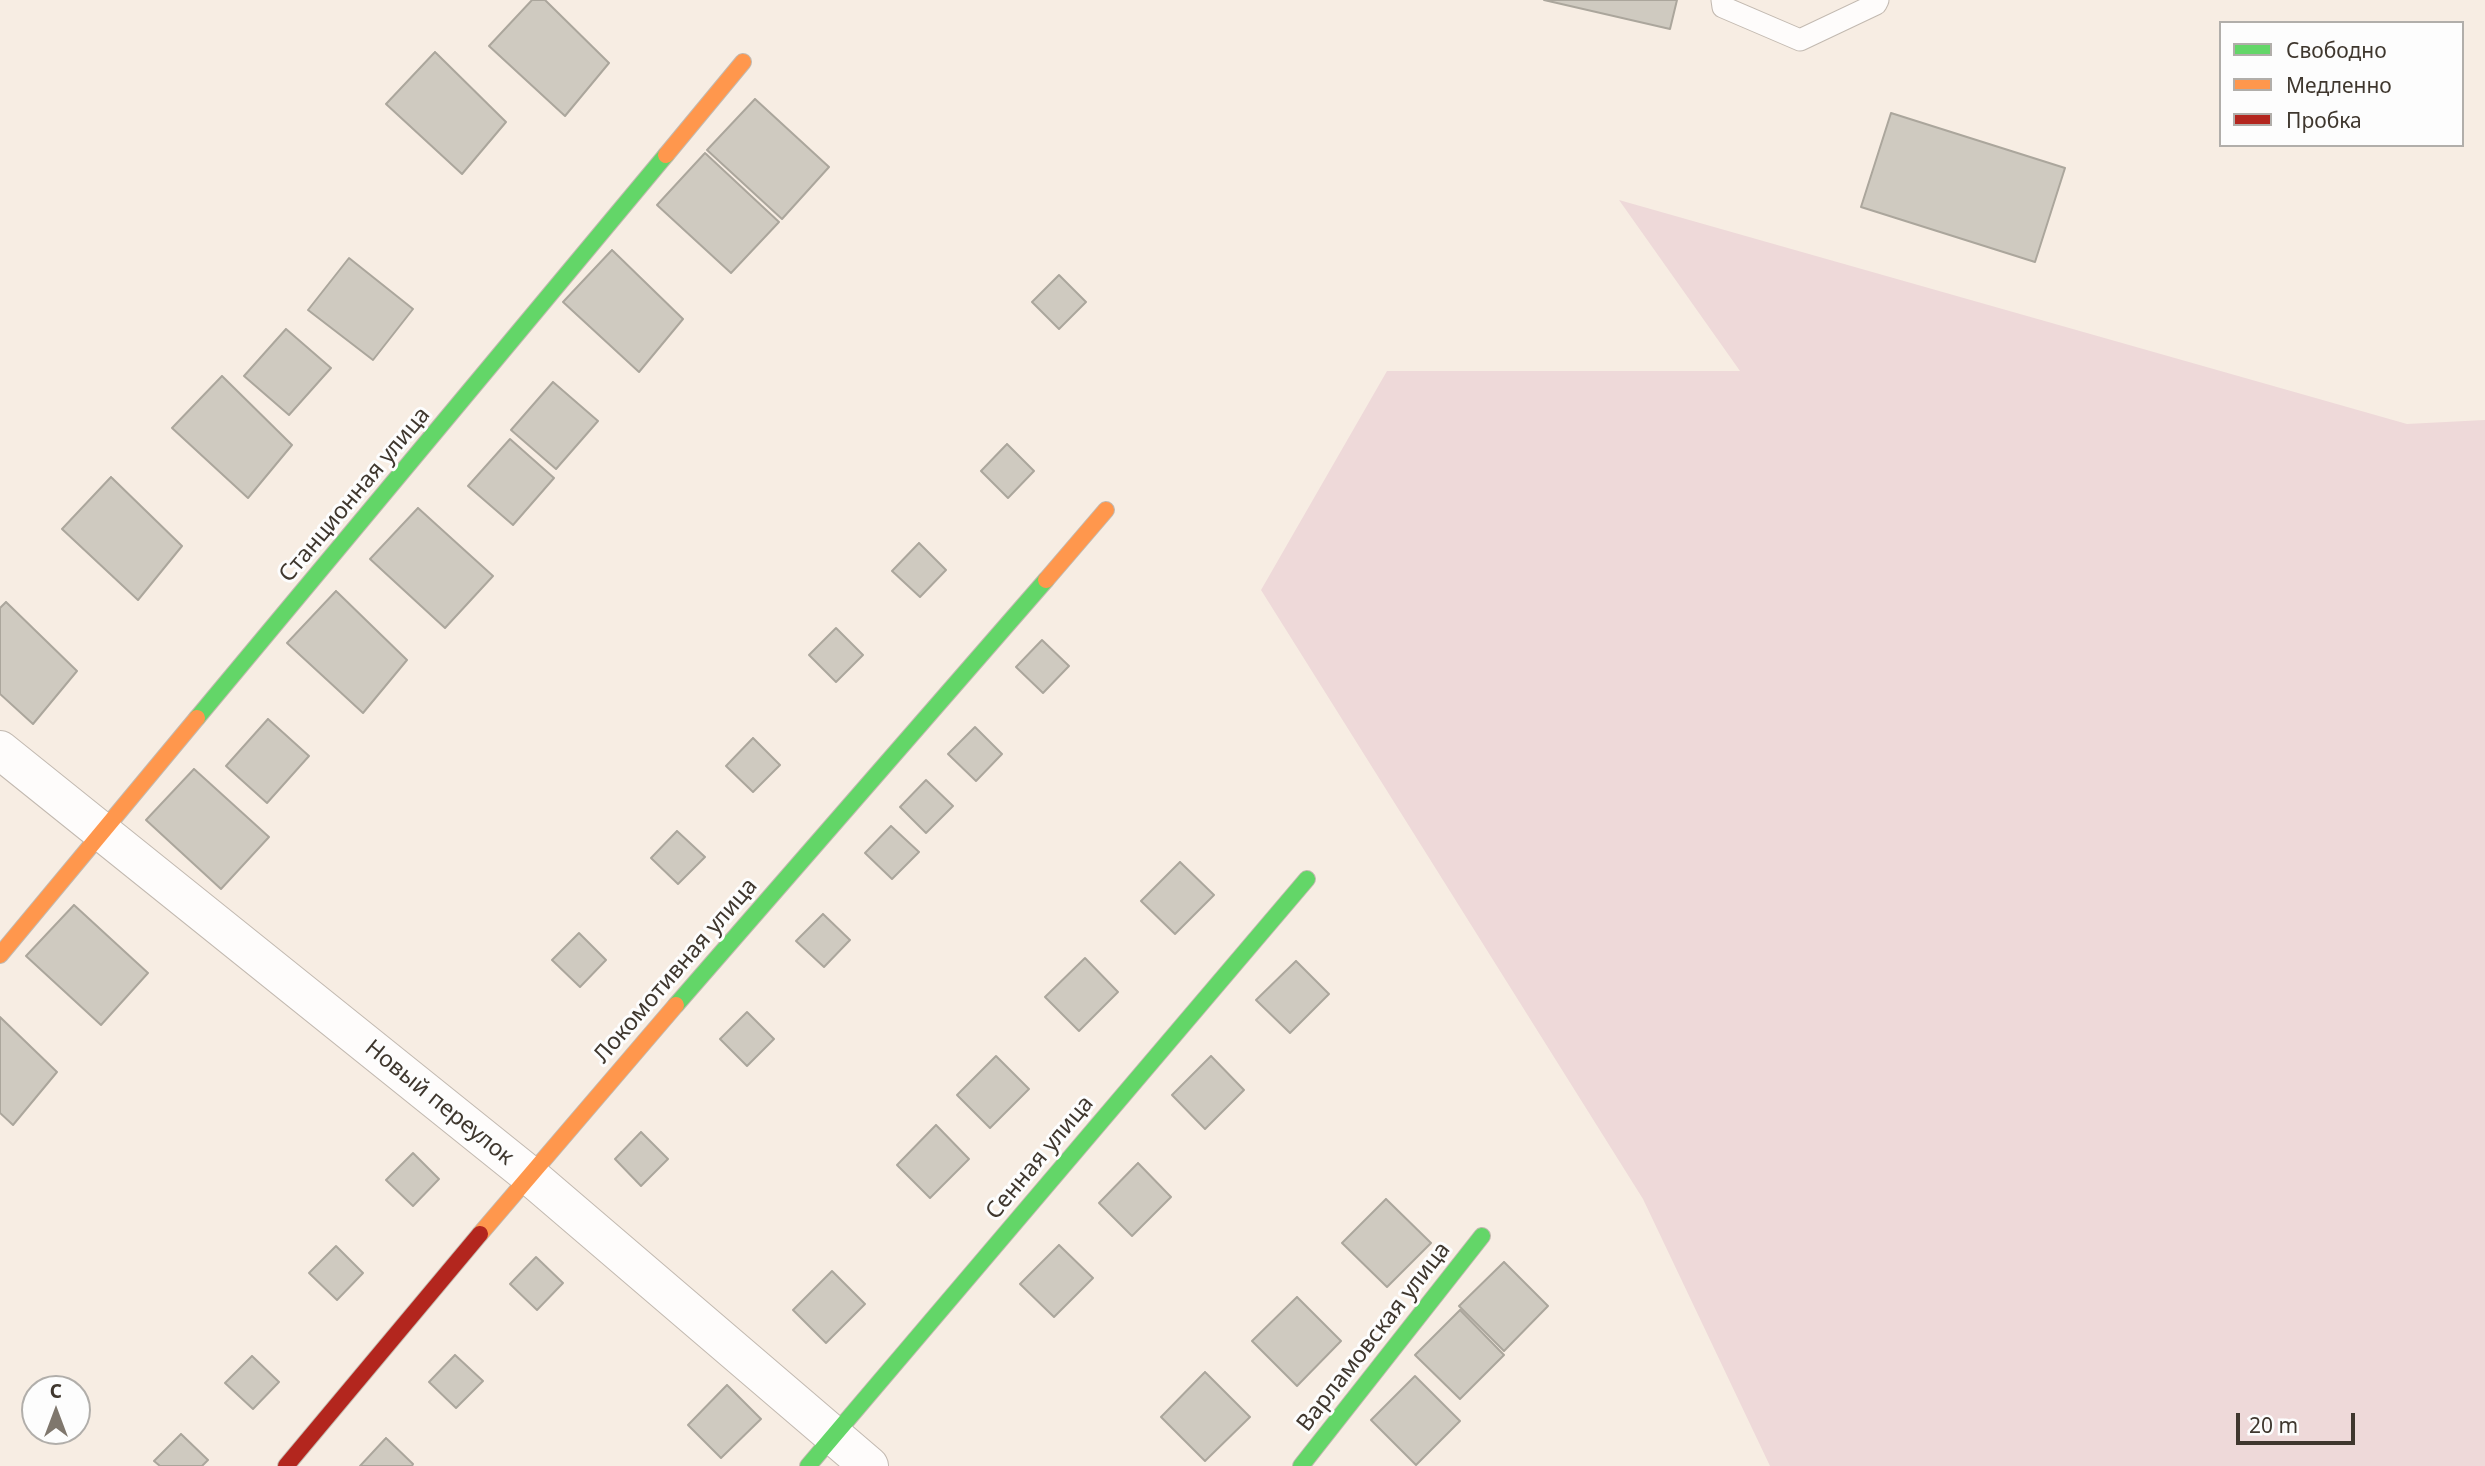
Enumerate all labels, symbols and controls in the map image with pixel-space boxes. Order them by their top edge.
legend [2219,21,2464,147]
text: Свободно [2286,36,2387,64]
text: Медленно [2286,71,2392,99]
text: Пробка [2286,106,2362,134]
street label: Станционная улица [274,402,436,588]
street label: Локомотивная улица [588,873,764,1069]
street label: Новый переулок [359,1034,519,1172]
street label: Сенная улица [980,1091,1100,1225]
street label: Варламовская улица [1292,1237,1456,1437]
north arrow [21,1375,91,1445]
text: С [50,1378,62,1404]
scale bar [2240,1400,2359,1444]
text: 20 m [2249,1411,2298,1439]

